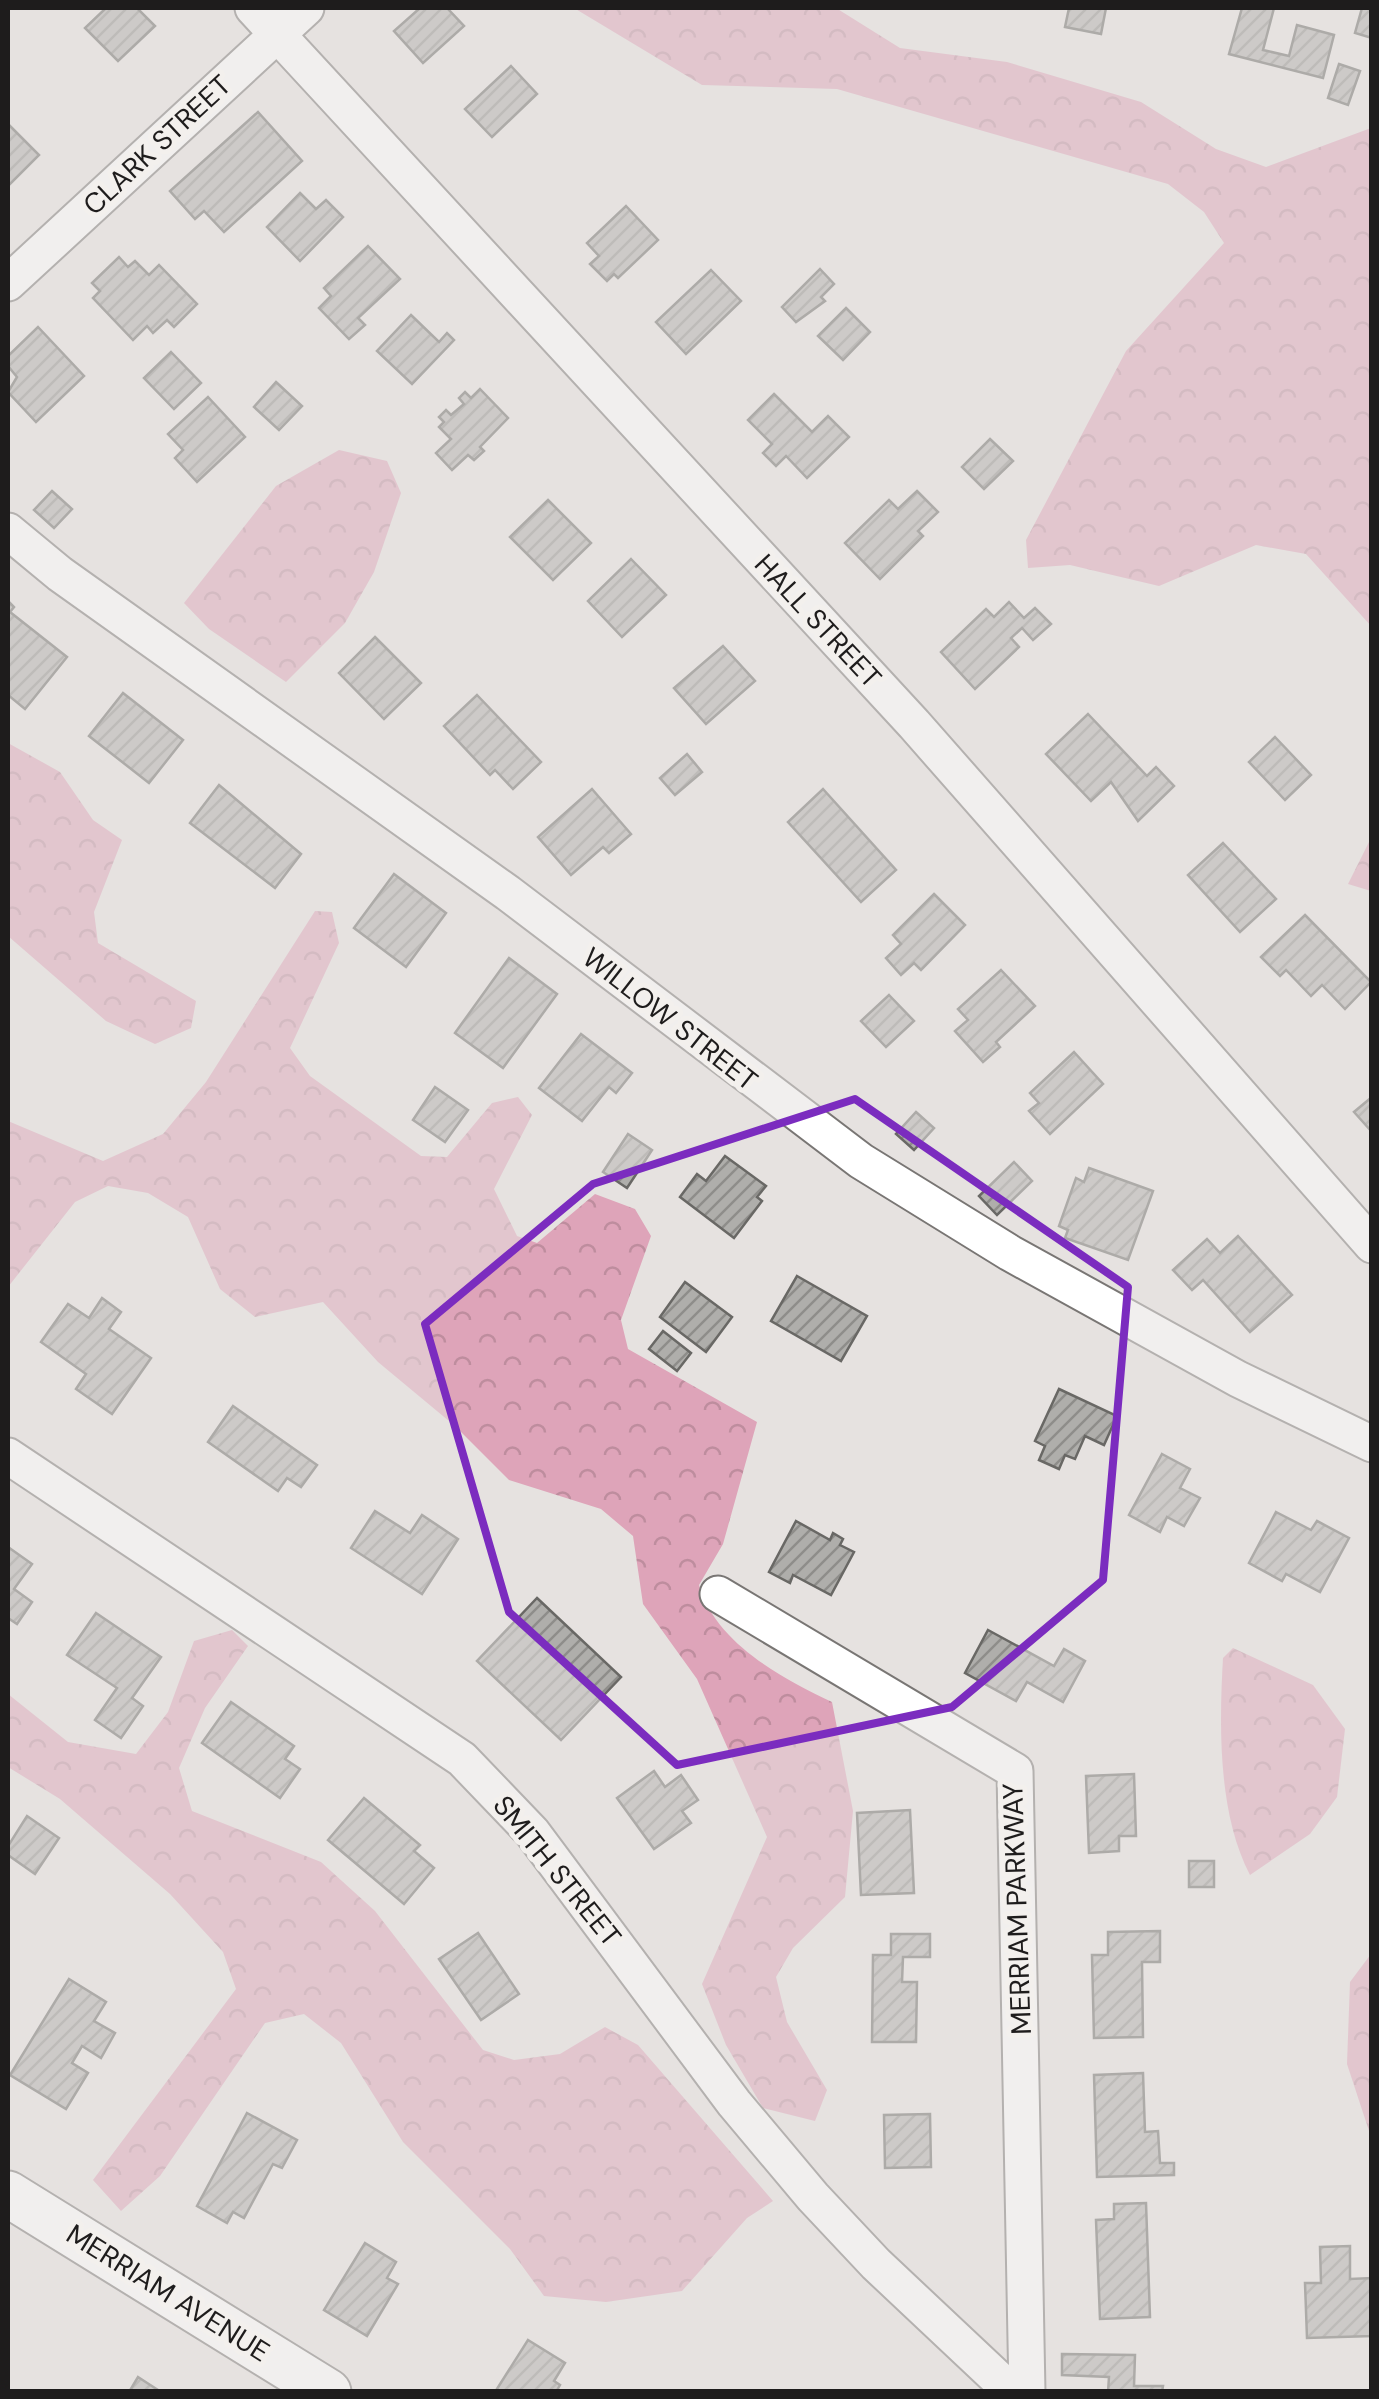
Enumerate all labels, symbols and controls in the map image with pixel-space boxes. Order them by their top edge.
street label: CLARK STREET [75,67,239,223]
street label: HALL STREET [746,546,890,696]
street label: WILLOW STREET [575,939,765,1099]
street label: MERRIAM PARKWAY [994,1782,1040,2036]
street label: SMITH STREET [485,1788,629,1954]
street label: MERRIAM AVENUE [60,2216,276,2370]

